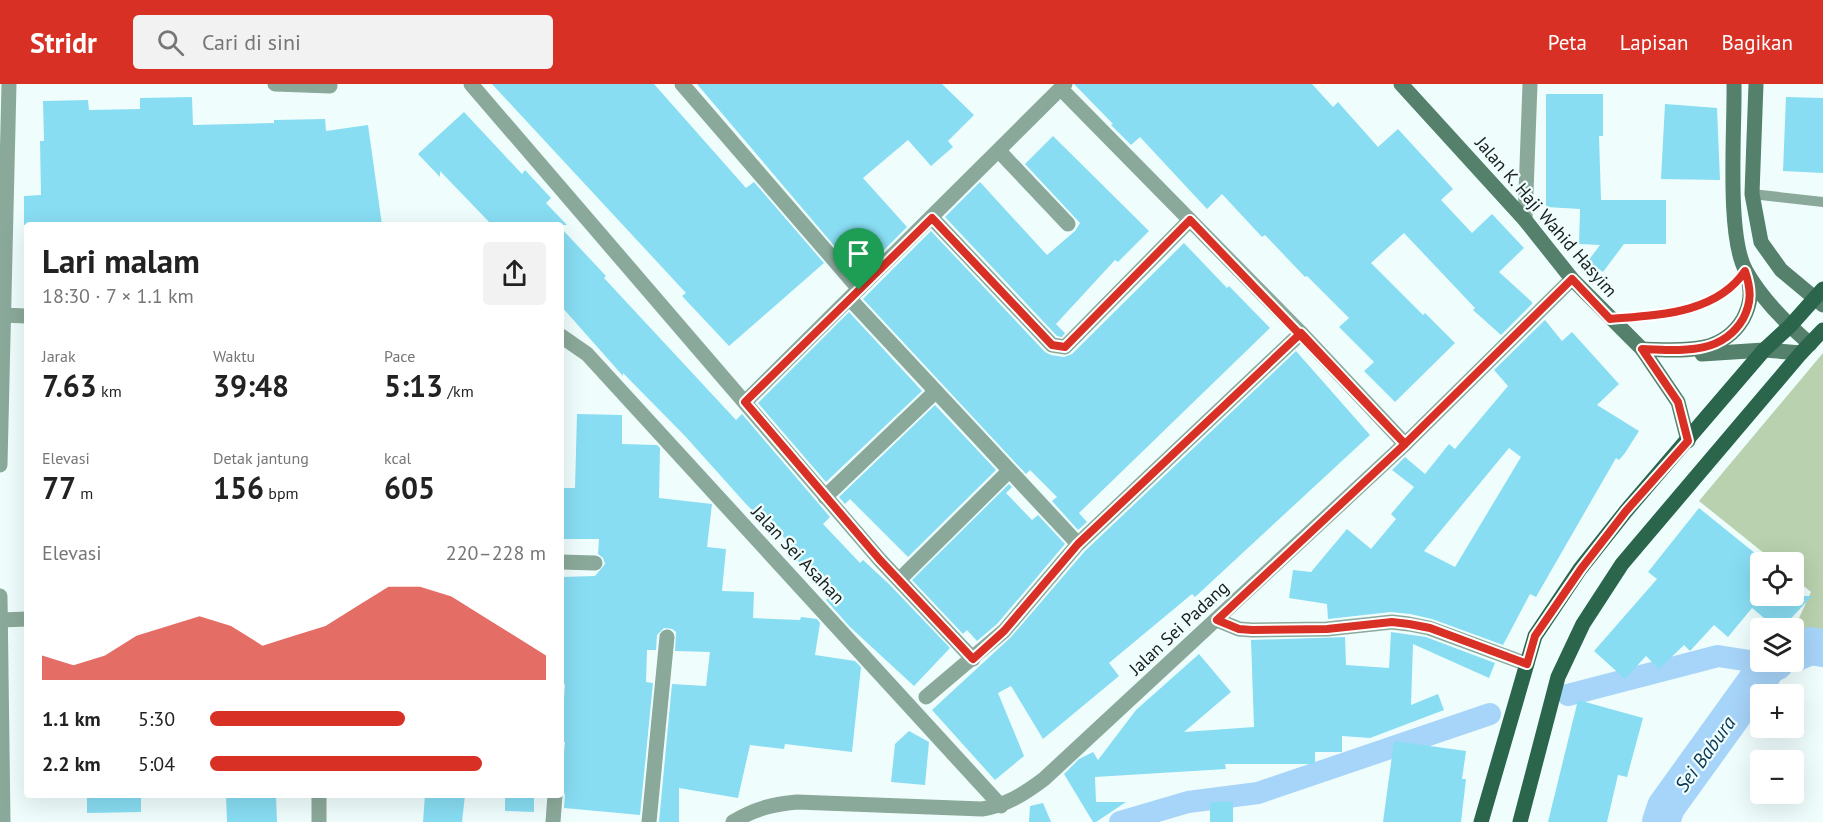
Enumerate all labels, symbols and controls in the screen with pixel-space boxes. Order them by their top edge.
search box [133,15,553,69]
text: Stridr [30,24,97,61]
icon: search [154,26,187,59]
text: Cari di sini [202,28,301,56]
text: Peta [1548,29,1587,56]
text: Lapisan [1620,29,1688,56]
text: Bagikan [1721,29,1793,56]
street label: Jalan K. Haji Wahid Hasyim [1470,131,1622,302]
pin [833,228,884,290]
icon: arrive [842,237,875,270]
text: Lari malam [42,239,200,282]
button: share [483,242,546,305]
text: 18:30 · 7 × 1.1 km [42,283,194,309]
text: Jarak [42,346,76,366]
text: Waktu [213,346,255,366]
text: Pace [384,346,415,366]
text: 7.63 [42,366,97,405]
text: 39:48 [213,366,289,405]
text: 5:13 [384,366,443,405]
text: km [97,381,122,401]
text: /km [443,381,474,401]
text: Elevasi [42,448,90,468]
text: Detak jantung [213,448,309,468]
text: kcal [384,448,411,468]
text: 77 [42,468,76,507]
text: 156 [213,468,264,507]
text: 605 [384,468,435,507]
text: m [76,483,93,503]
text: bpm [264,483,299,503]
street label: Jalan Sei Asahan [746,500,850,609]
text: Elevasi [42,540,102,566]
text: 220–228 m [446,540,546,566]
map controls [1750,552,1804,804]
button: locate [1750,552,1804,606]
street label: Jalan Sei Padang [1123,576,1233,680]
button: layers [1750,618,1804,672]
button: + [1750,684,1804,738]
text: 1.1 km [42,706,101,732]
text: 5:30 [138,706,175,732]
water label: Sei Babura [1669,711,1741,797]
button: − [1750,750,1804,804]
text: 2.2 km [42,751,101,777]
text: 5:04 [138,751,175,777]

